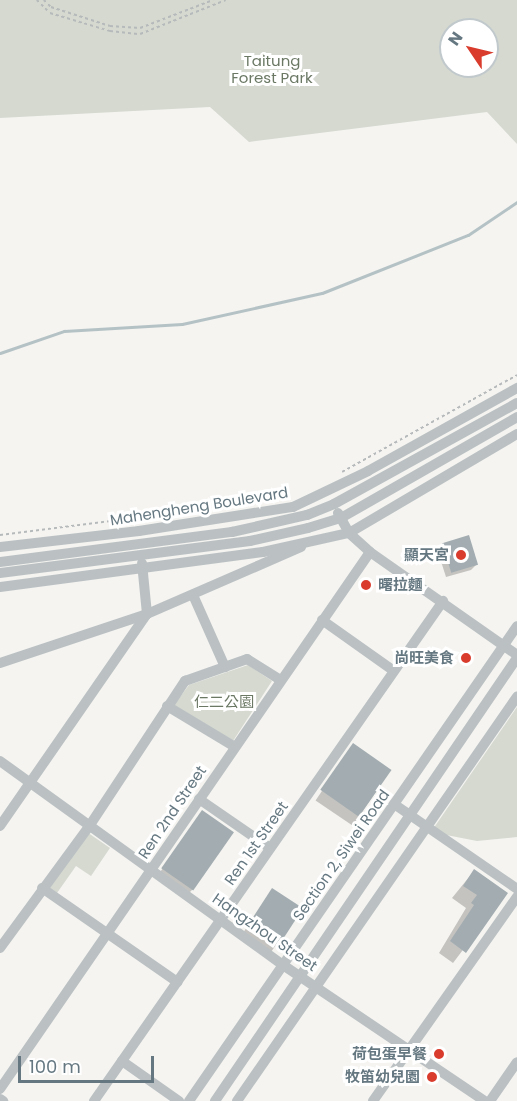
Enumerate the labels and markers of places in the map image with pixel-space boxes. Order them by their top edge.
place label: 顯天宮 [404,546,449,564]
marker: 顯天宮 [454,548,468,562]
place label: 曙拉麵 [378,576,423,594]
marker: 曙拉麵 [359,578,373,592]
place label: 尚旺美食 [394,649,454,667]
marker: 尚旺美食 [459,651,473,665]
place label: 荷包蛋早餐 [352,1045,427,1063]
marker: 荷包蛋早餐 [432,1047,446,1061]
place label: 牧笛幼兒園 [345,1068,420,1086]
marker: 牧笛幼兒園 [425,1070,439,1084]

